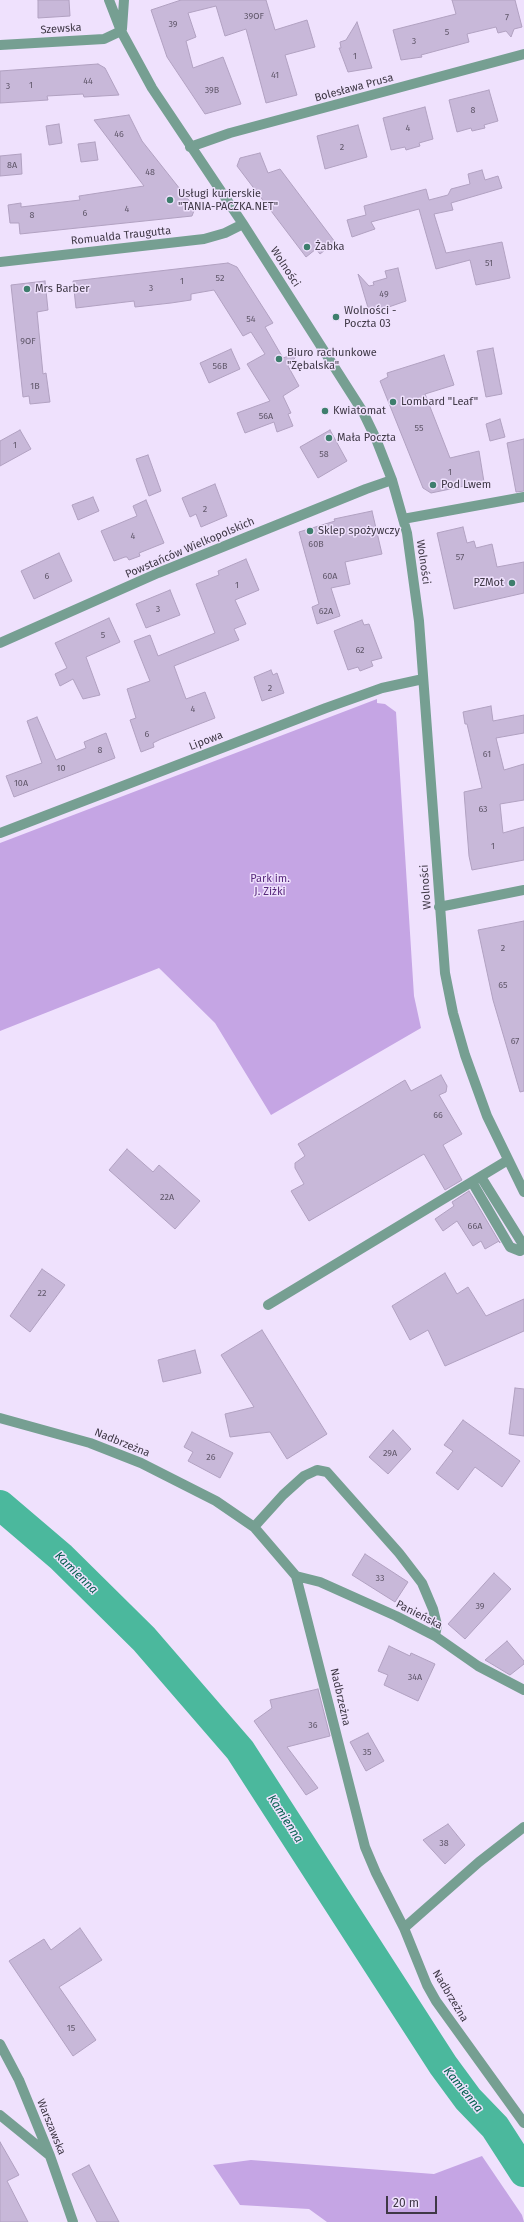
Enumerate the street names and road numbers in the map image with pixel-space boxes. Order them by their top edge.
street label: Szewska [40,21,82,37]
street label: Bolesława Prusa [313,71,395,105]
street label: Romualda Traugutta [70,224,172,248]
street label: Wolności [267,245,303,289]
street label: Powstańców Wielkopolskich [123,515,257,581]
street label: Wolności [413,539,433,585]
street label: Lipowa [187,729,225,753]
street label: Wolności [418,864,434,910]
street label: Nadbrzeżna [92,1426,152,1460]
street label: Panieńska [394,1598,444,1632]
street label: Nadbrzeżna [327,1667,353,1727]
street label: Nadbrzeżna [429,1967,471,2025]
street label: Warszawska [34,2097,68,2157]

